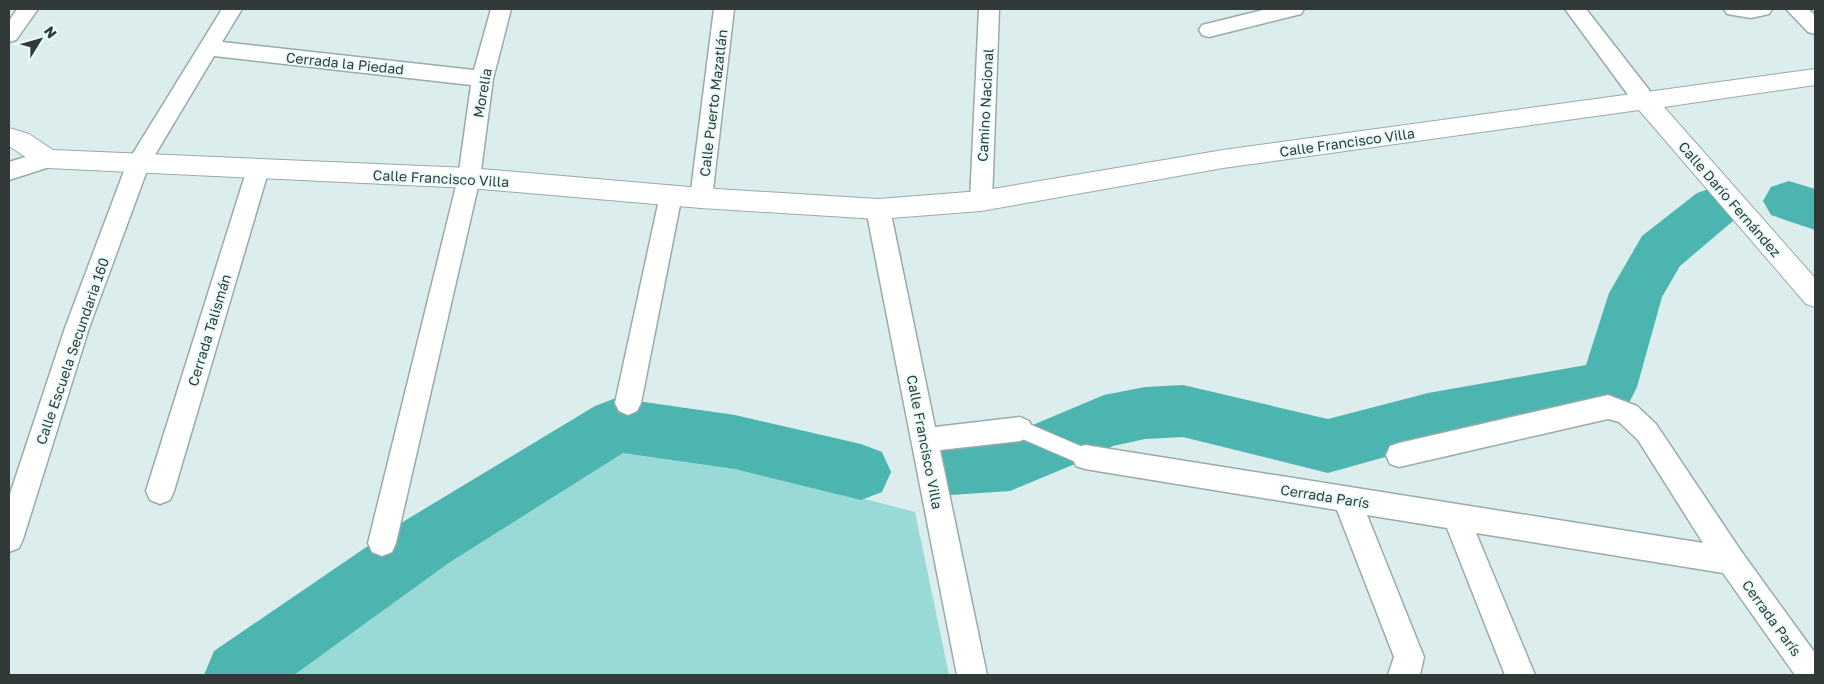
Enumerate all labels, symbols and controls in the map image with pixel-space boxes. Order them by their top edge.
north arrow [15,15,65,65]
text: N [41,23,61,41]
street label: Calle Puerto Mazatlán [696,28,730,178]
street label: Cerrada la Piedad [285,48,405,78]
street label: Camino Nacional [974,48,996,162]
street label: Morelia [469,67,495,119]
street label: Calle Francisco Villa [1278,124,1416,160]
street label: Calle Darío Fernández [1675,138,1785,260]
street label: Calle Francisco Villa [372,166,510,190]
street label: Calle Escuela Secundaria 160 [32,255,112,447]
street label: Cerrada Talismán [184,272,234,388]
street label: Calle Francisco Villa [904,373,946,511]
street label: Cerrada París [1279,481,1371,511]
street label: Cerrada París [1739,577,1805,659]

